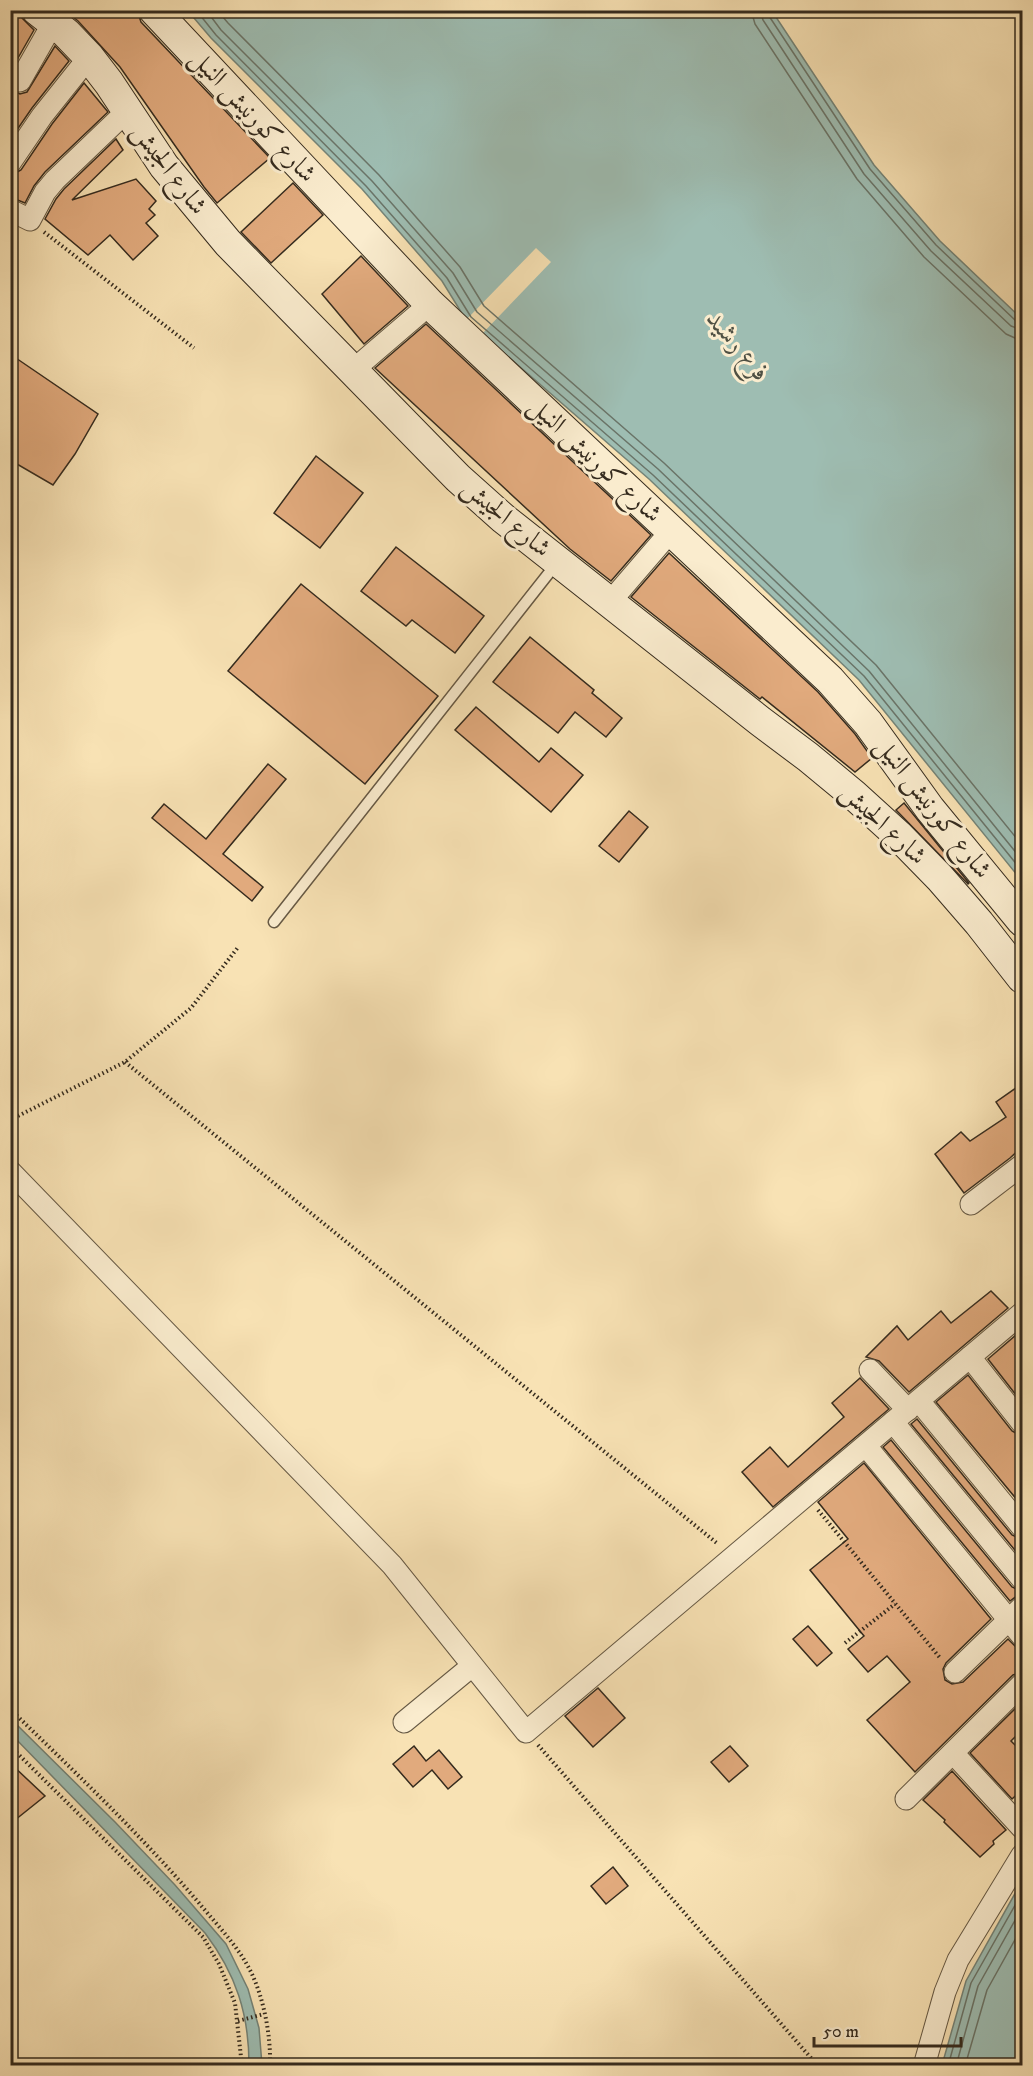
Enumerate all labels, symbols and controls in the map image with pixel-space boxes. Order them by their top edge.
street label: شارع كورنيش النيل [180,42,323,193]
street label: شارع الجيش [120,116,214,224]
water label: فرع رشيد [695,303,778,391]
street label: شارع كورنيش النيل [518,390,669,533]
street label: شارع الجيش [452,471,558,568]
street label: شارع كورنيش النيل [864,730,999,888]
street label: شارع الجيش [830,775,933,876]
scale bar [814,2010,961,2048]
text: 50 m [823,2021,859,2043]

